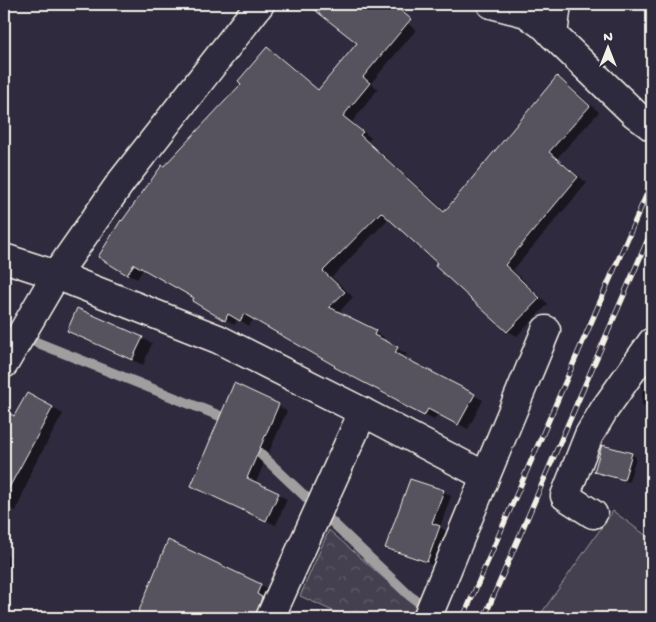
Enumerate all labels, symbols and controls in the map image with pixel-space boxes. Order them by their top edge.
north arrow [584,22,634,72]
text: N [603,29,613,46]

